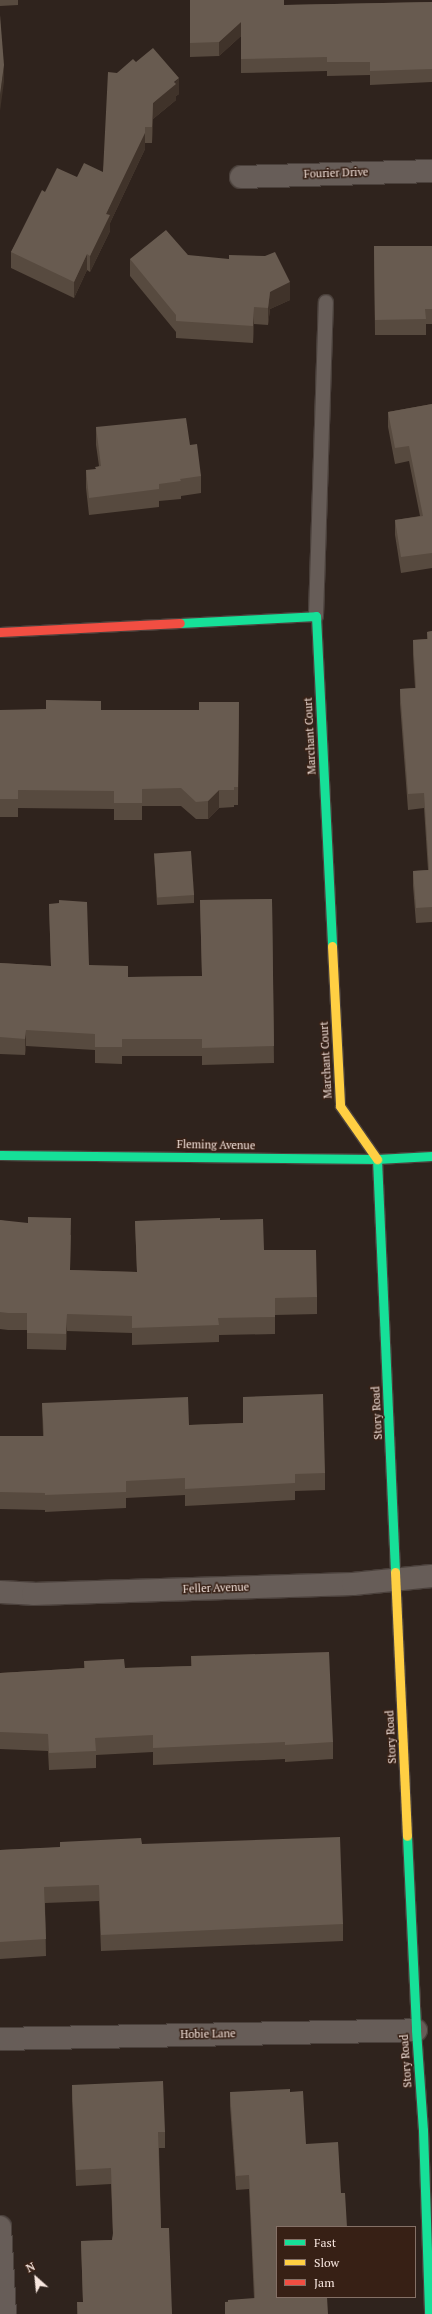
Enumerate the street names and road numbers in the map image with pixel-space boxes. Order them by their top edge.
street label: Fourier Drive [303,165,369,181]
street label: Marchant Court [301,697,319,775]
street label: Marchant Court [317,1021,335,1099]
street label: Fleming Avenue [177,1138,255,1152]
street label: Story Road [369,1386,385,1440]
street label: Feller Avenue [182,1580,250,1596]
street label: Story Road [383,1710,399,1764]
street label: Hobie Lane [180,2027,236,2041]
street label: Story Road [398,2034,414,2088]

